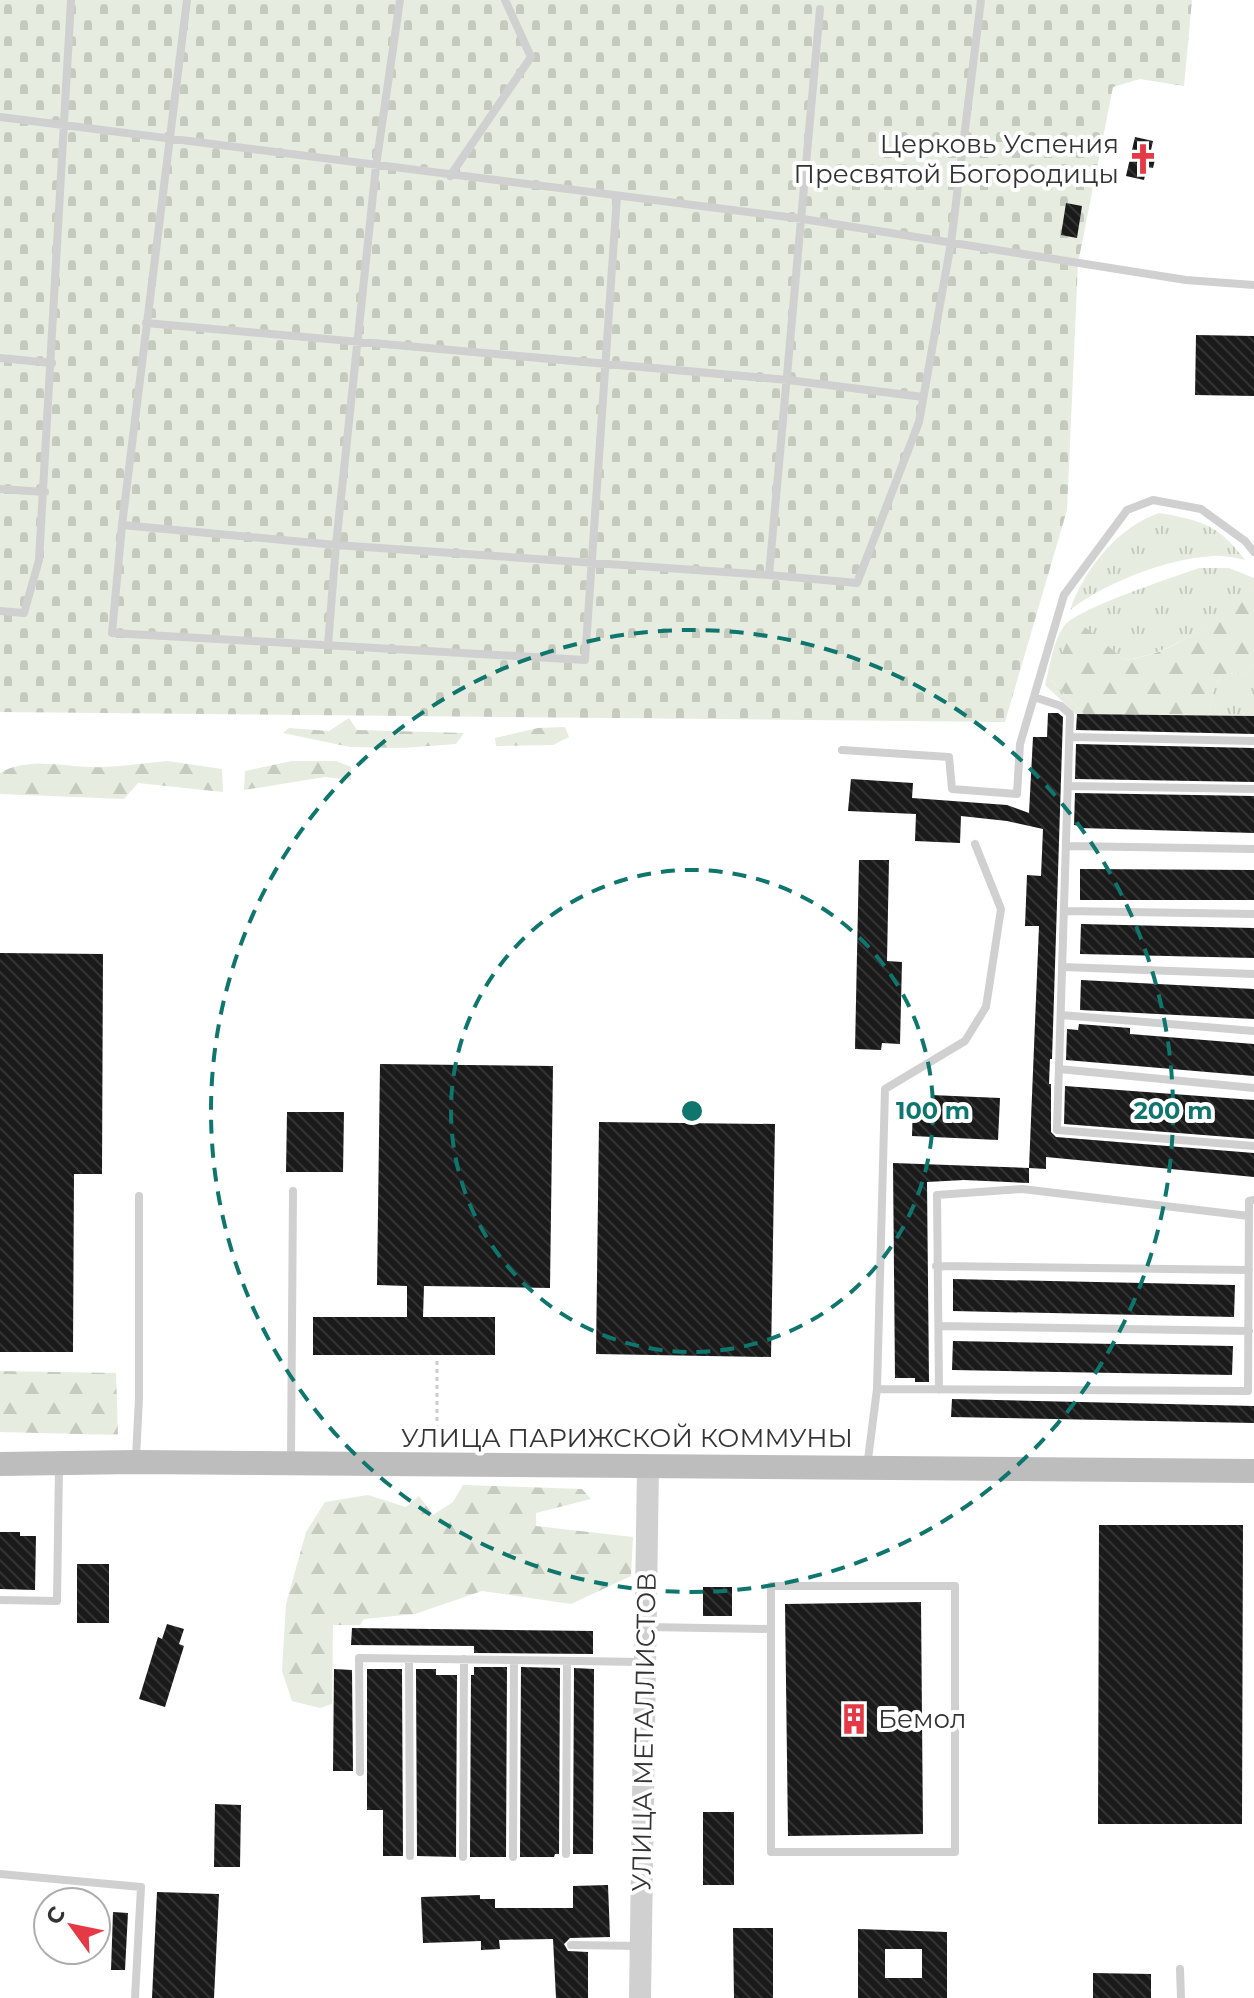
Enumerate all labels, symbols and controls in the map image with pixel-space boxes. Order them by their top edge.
place label: Церковь Успения Пресвятой Богородицы [794,128,1119,190]
church icon: Церковь Успения Пресвятой Богородицы [1126,142,1160,176]
text: 100 m [896,1096,970,1125]
text: 200 m [1134,1096,1212,1125]
centre of rings [678,1097,706,1125]
street label: УЛИЦА ПАРИЖСКОЙ КОММУНЫ [401,1422,853,1454]
street label: УЛИЦА МЕТАЛЛИСТОВ [625,1572,663,1892]
building icon: Бемол [837,1702,871,1736]
place label: Бемол [878,1703,966,1735]
north arrow [32,1886,112,1966]
text: С [40,1901,71,1929]

